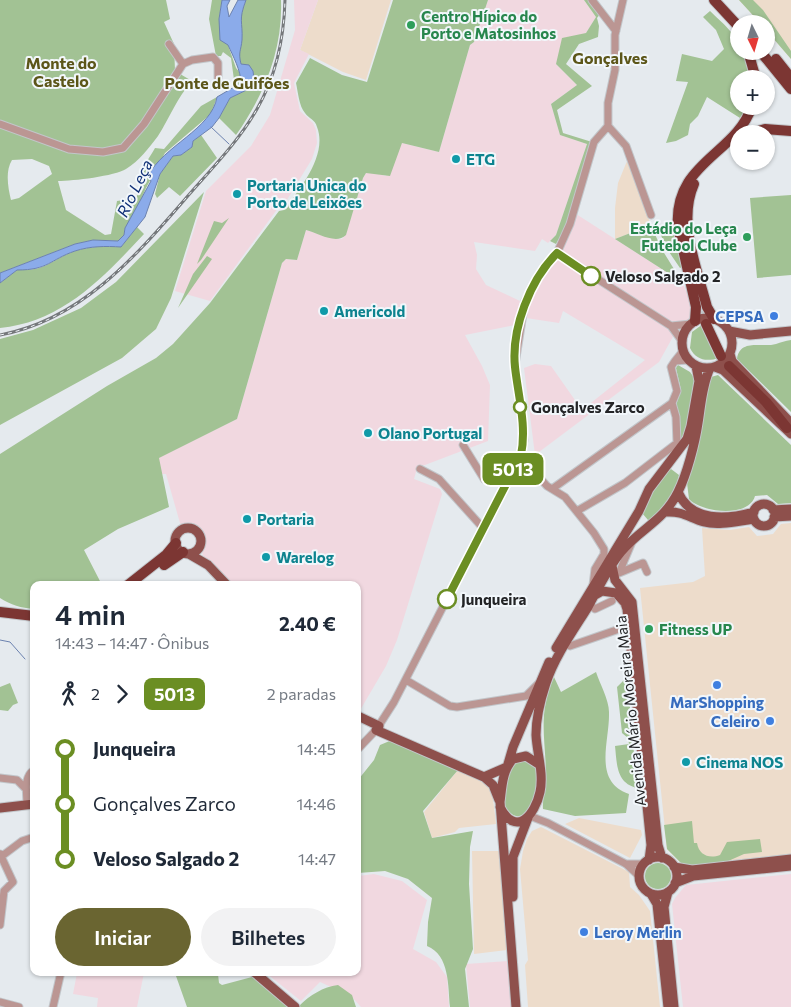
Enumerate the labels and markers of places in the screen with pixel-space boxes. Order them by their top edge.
place label: Centro Hípico do Porto e Matosinhos [421,7,556,42]
marker: Centro Hípico do Porto e Matosinhos [405,19,417,31]
place label: ETG [466,150,495,168]
marker: ETG [450,153,462,165]
place label: Portaria Unica do Porto de Leixões [247,176,367,211]
marker: Portaria Unica do Porto de Leixões [231,188,243,200]
place label: Estádio do Leça Futebol Clube [630,219,737,254]
marker: Estádio do Leça Futebol Clube [741,231,753,243]
marker: Veloso Salgado 2 [581,266,601,286]
place label: Veloso Salgado 2 [605,267,720,285]
place label: Americold [334,302,405,320]
marker: Americold [318,305,330,317]
place label: CEPSA [715,307,764,325]
marker: CEPSA [768,310,780,322]
place label: Gonçalves Zarco [531,398,645,416]
marker: Gonçalves Zarco [513,400,527,414]
place label: Olano Portugal [378,424,482,442]
marker: Olano Portugal [362,427,374,439]
place label: Portaria [257,510,314,528]
marker: Portaria [241,513,253,525]
place label: Warelog [276,548,334,566]
marker: Warelog [260,551,272,563]
marker: Junqueira [437,589,457,609]
place label: Junqueira [461,590,527,608]
place label: Fitness UP [659,620,732,638]
marker: Fitness UP [643,623,655,635]
marker: MarShopping [711,679,723,691]
place label: MarShopping [670,693,764,711]
place label: Celeiro [711,712,760,730]
marker: Celeiro [764,715,776,727]
place label: Cinema NOS [696,753,783,771]
marker: Cinema NOS [680,756,692,768]
place label: Leroy Merlin [594,923,682,941]
marker: Leroy Merlin [578,926,590,938]

